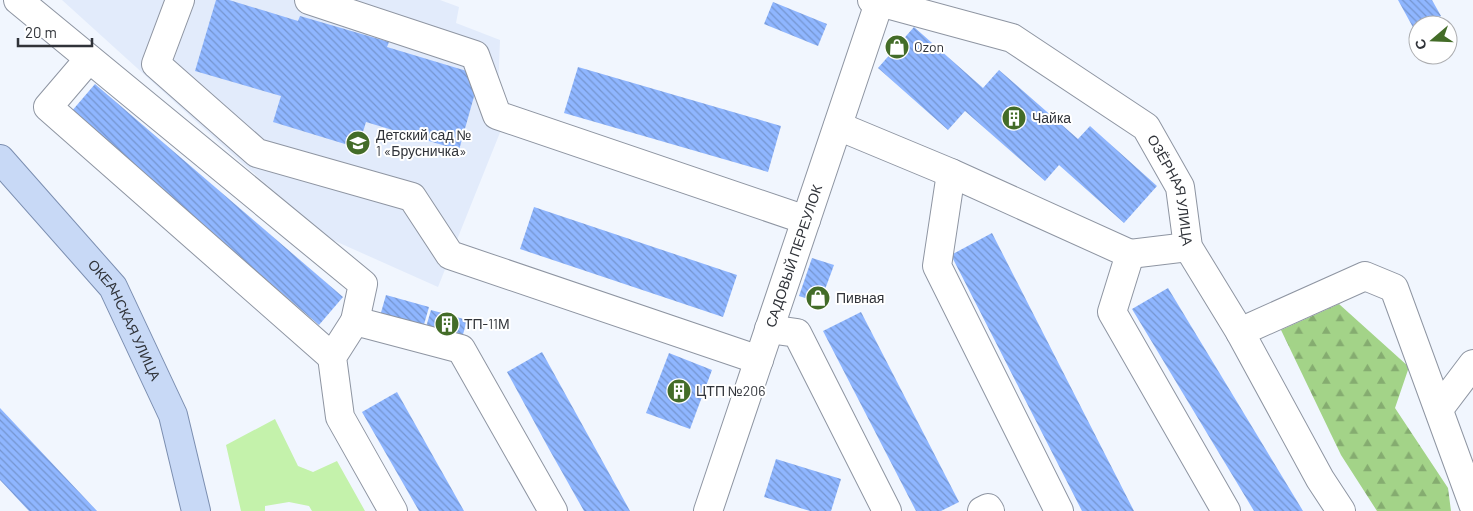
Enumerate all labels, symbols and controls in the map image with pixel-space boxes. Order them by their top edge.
scale bar [18,15,91,47]
north arrow [1408,15,1458,65]
text: 20 m [25,23,57,41]
shop icon: Ozon [884,34,910,60]
text: С [1411,37,1430,52]
place label: Ozon [914,38,944,55]
building icon: Чайка [1001,105,1027,131]
place label: Чайка [1032,109,1071,126]
place label: Детский сад № 1 «Брусничка» [376,126,471,159]
school or university icon: Детский сад № 1 «Брусничка» [345,130,371,156]
street label: ОЗЁРНАЯ УЛИЦА [1144,131,1197,247]
street label: САДОВЫЙ ПЕРЕУЛОК [761,182,825,329]
street label: ОКЕАНСКАЯ УЛИЦА [85,256,165,383]
shop icon: Пивная [805,285,831,311]
place label: Пивная [836,289,884,306]
building icon: ТП-11М [434,311,460,337]
place label: ТП-11М [464,315,510,332]
building icon: ЦТП №206 [666,378,692,404]
place label: ЦТП №206 [696,382,765,399]

